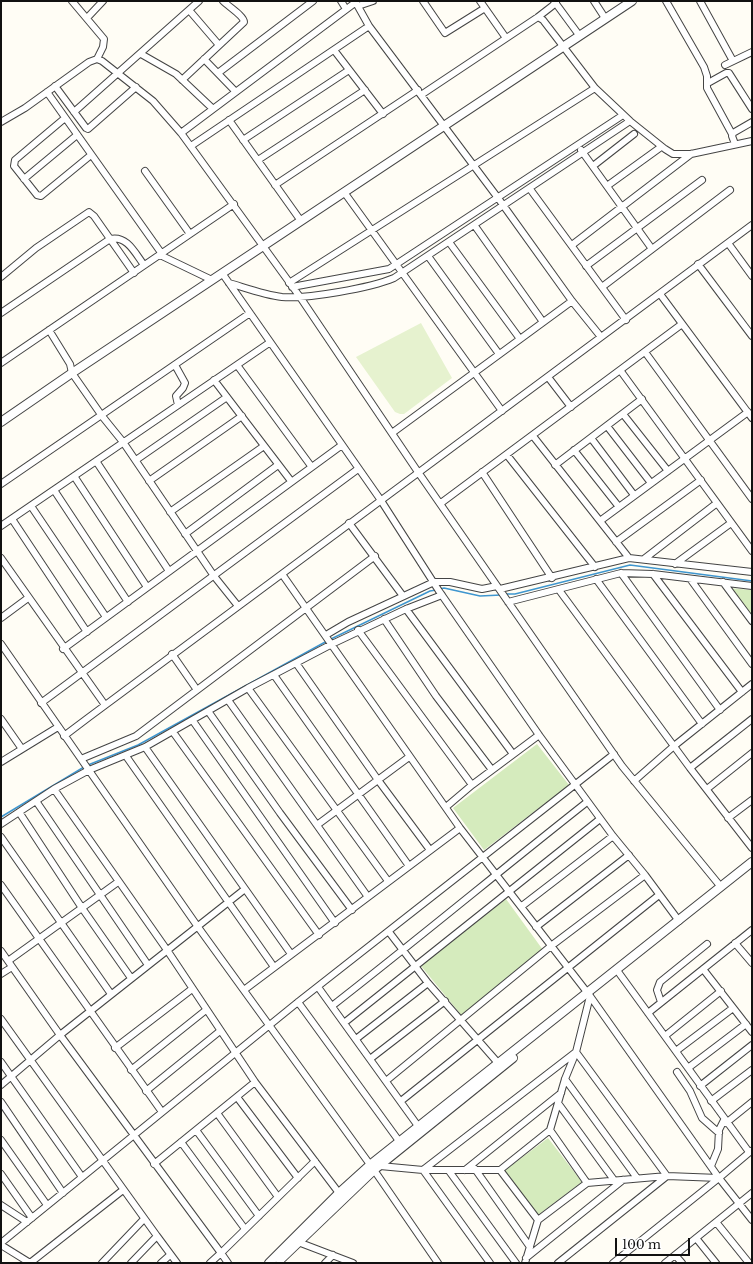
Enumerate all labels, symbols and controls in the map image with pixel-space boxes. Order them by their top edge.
scale bar [617,1230,692,1256]
text: 100 m [622,1237,661,1252]

